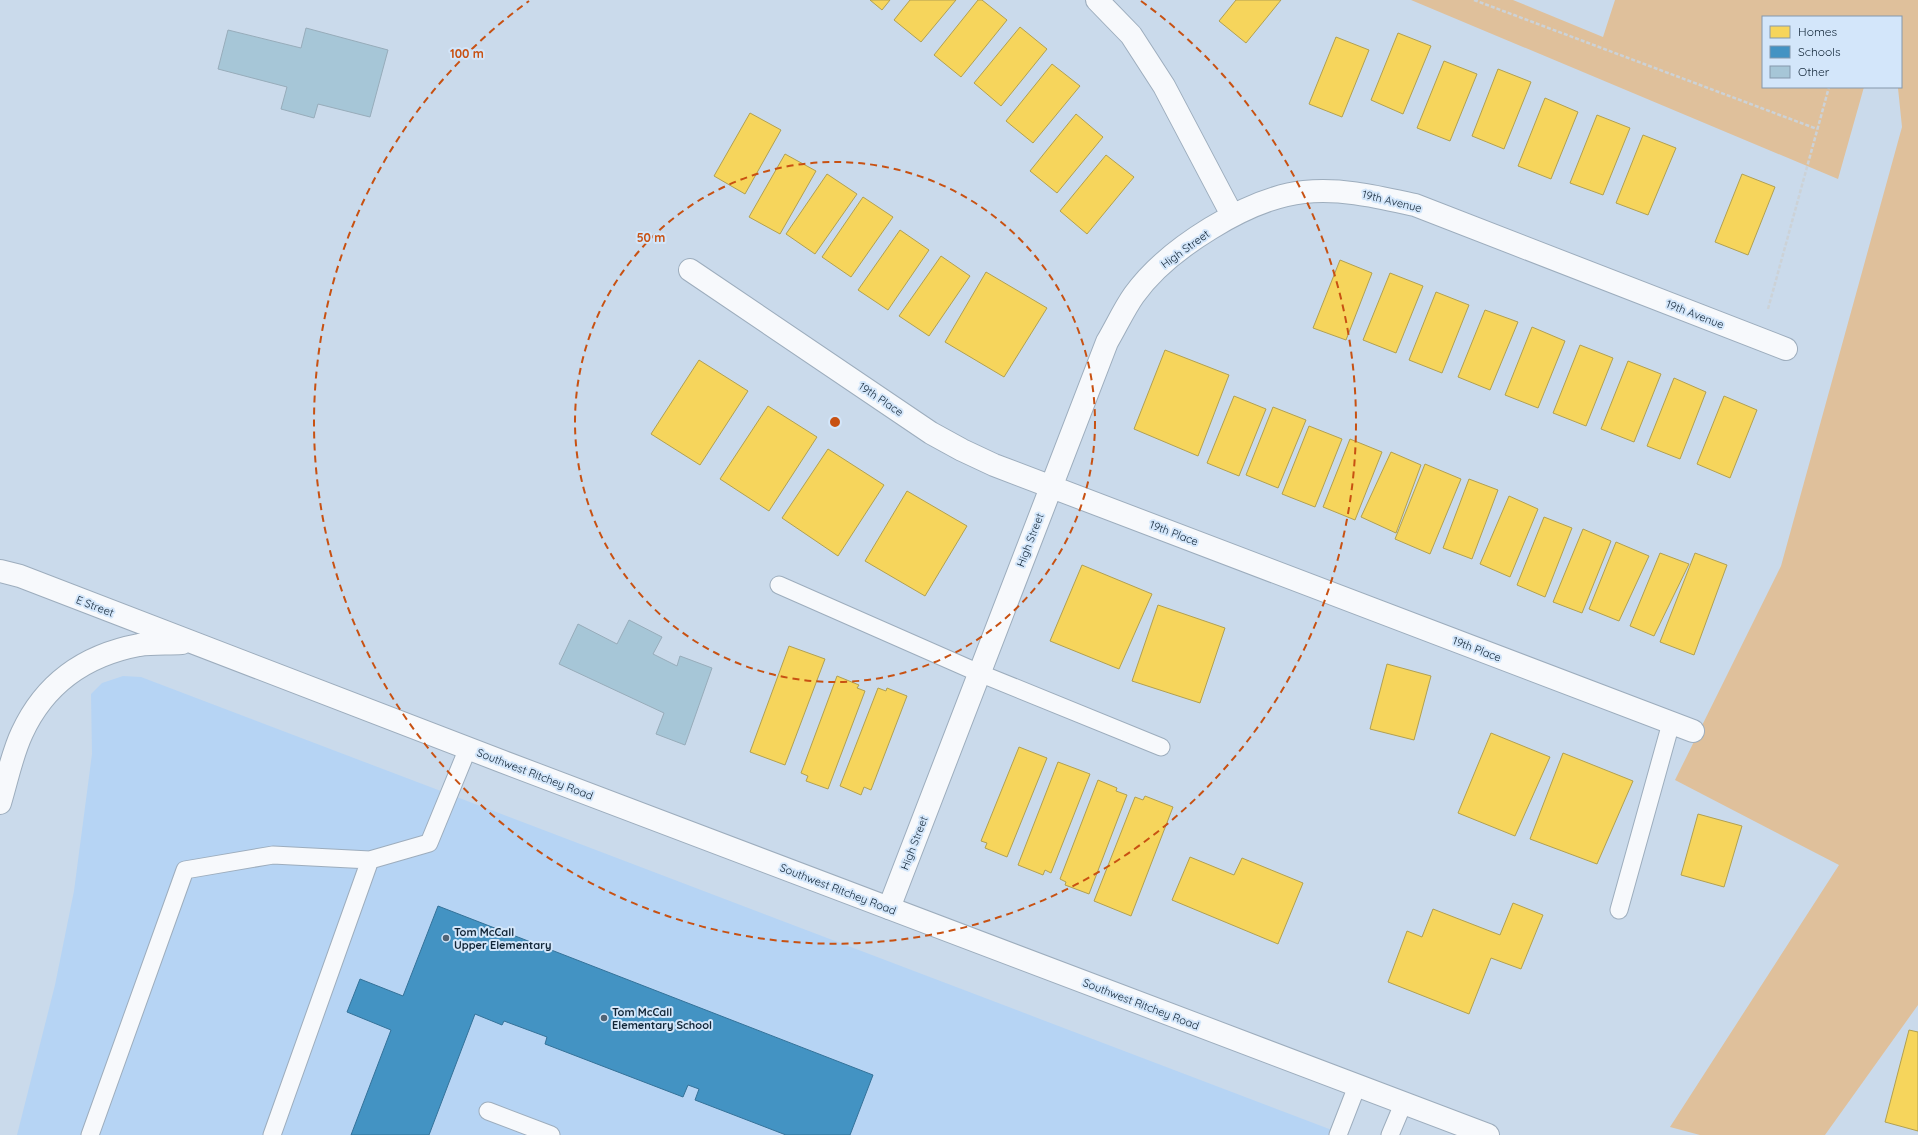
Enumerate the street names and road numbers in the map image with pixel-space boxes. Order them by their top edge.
street label: 19th Avenue [1361,187,1423,215]
street label: High Street [1158,227,1212,271]
street label: 19th Avenue [1664,297,1726,331]
street label: 19th Place [856,379,906,419]
street label: High Street [1013,511,1047,569]
street label: 19th Place [1148,517,1200,549]
street label: E Street [74,592,116,620]
street label: 19th Place [1451,633,1503,665]
street label: Southwest Ritchey Road [475,745,595,803]
street label: High Street [897,814,931,872]
street label: Southwest Ritchey Road [778,860,898,918]
street label: Southwest Ritchey Road [1081,975,1201,1033]

